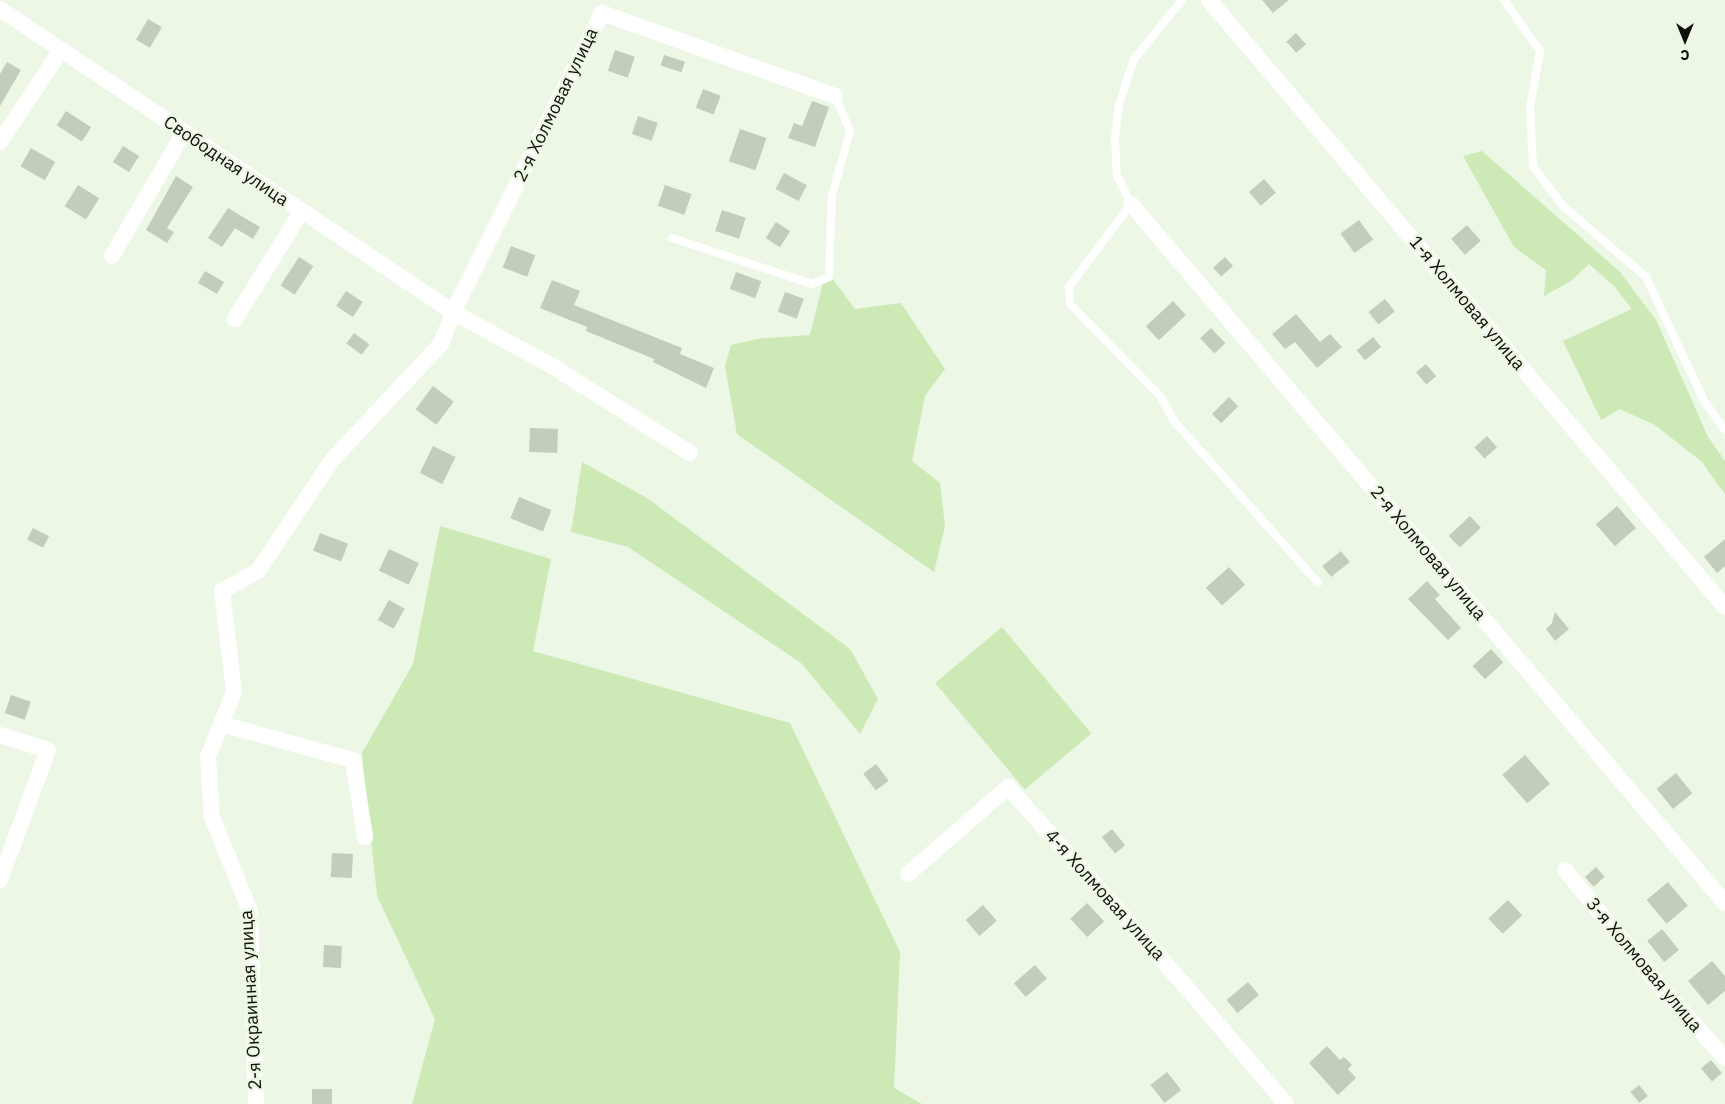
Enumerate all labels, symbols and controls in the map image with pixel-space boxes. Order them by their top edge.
north arrow [1660,15,1710,65]
street label: 2-я Холмовая улица [509,24,603,186]
text: С [1680,46,1690,64]
street label: Свободная улица [159,111,293,211]
street label: 1-я Холмовая улица [1405,231,1529,375]
street label: 2-я Холмовая улица [1366,481,1490,625]
street label: 4-я Холмовая улица [1041,825,1169,965]
street label: 3-я Холмовая улица [1582,893,1706,1037]
street label: 2-я Окраинная улица [236,910,266,1090]

